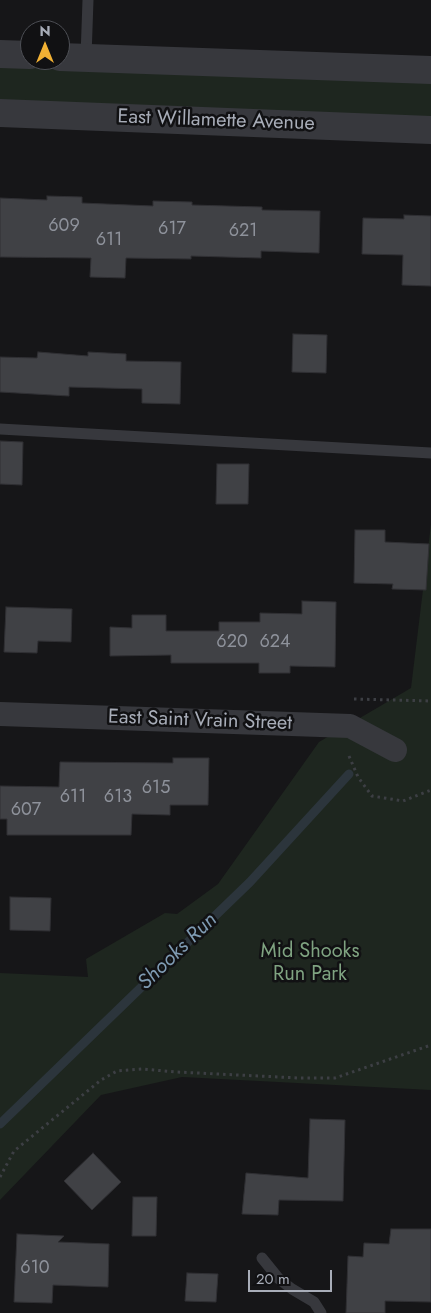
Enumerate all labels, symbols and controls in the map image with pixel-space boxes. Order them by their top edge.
north arrow [20,20,70,70]
text: N [39,21,51,41]
street label: East Willamette Avenue [117,106,315,136]
house number: 609 [48,216,80,238]
house number: 617 [158,219,186,241]
house number: 621 [229,221,257,243]
house number: 611 [96,230,122,252]
house number: 620 [216,632,248,654]
house number: 624 [259,632,291,654]
street label: East Saint Vrain Street [108,706,292,736]
house number: 615 [142,778,170,800]
house number: 611 [60,787,86,809]
house number: 613 [104,787,132,809]
house number: 607 [11,800,41,822]
water label: Shooks Run [133,908,223,996]
park label: Mid Shooks Run Park [261,940,359,987]
house number: 610 [20,1258,50,1280]
scale bar [251,1260,335,1292]
text: 20 m [256,1268,290,1290]

